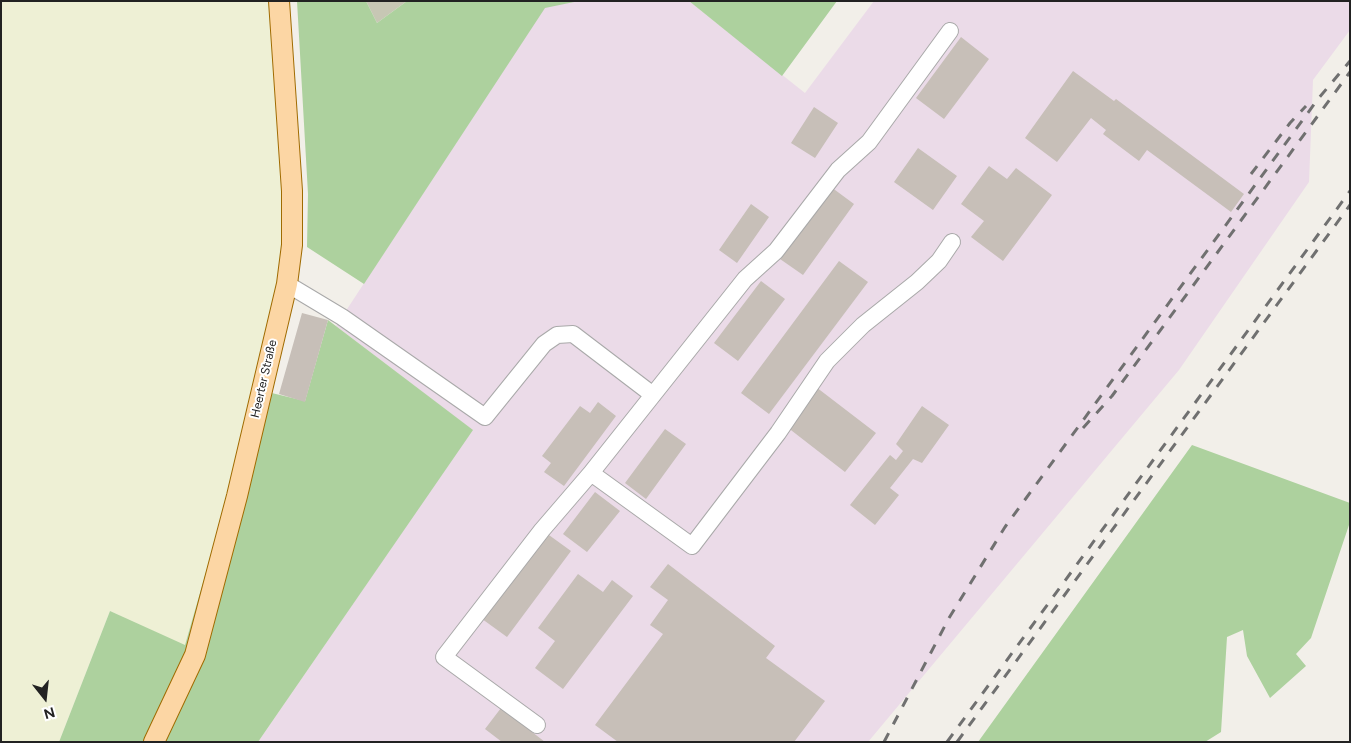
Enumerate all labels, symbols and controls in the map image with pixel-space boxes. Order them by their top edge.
street label: Heerter Straße [248,339,280,419]
north arrow [20,673,70,723]
text: N [42,703,57,723]

